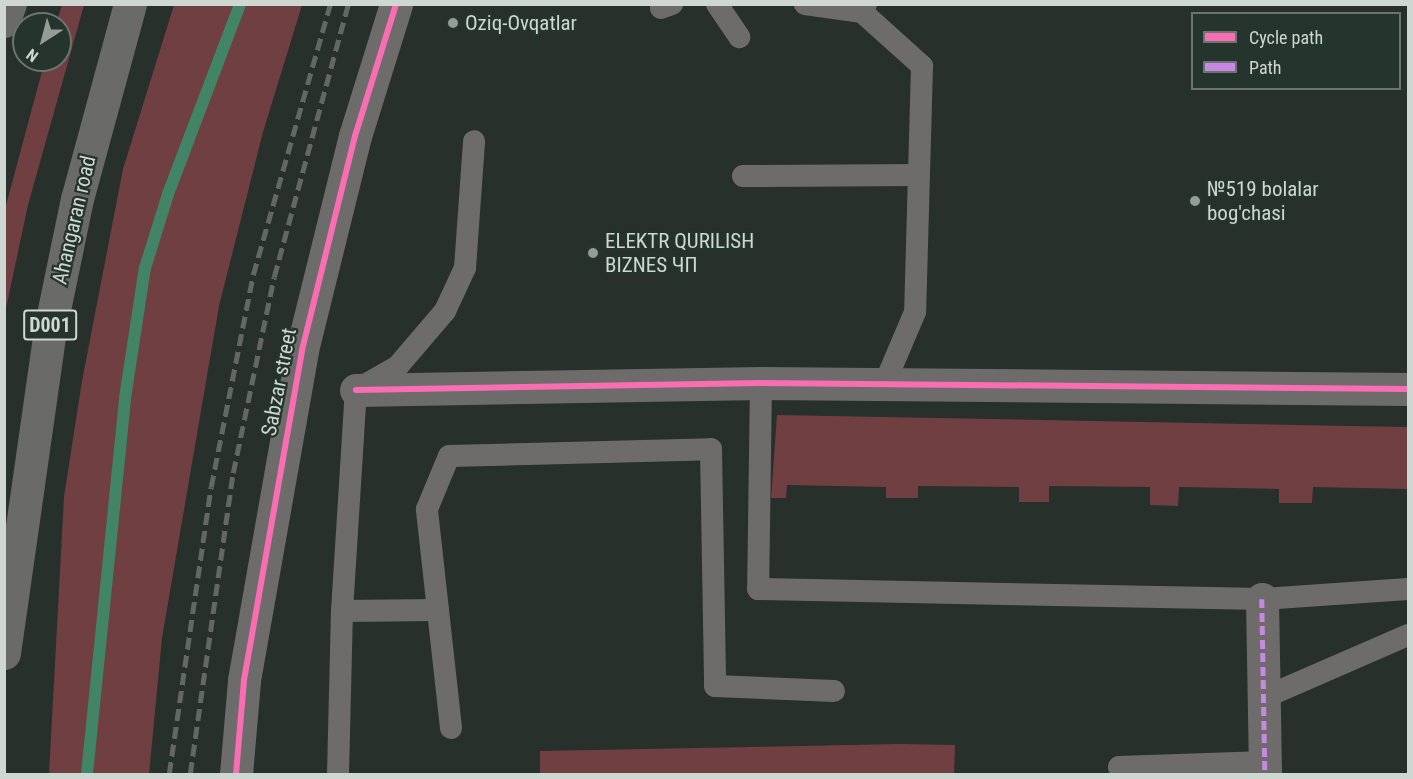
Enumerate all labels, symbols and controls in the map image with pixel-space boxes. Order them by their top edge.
place label: Oziq-Ovqatlar [465,10,577,36]
north arrow [12,12,72,72]
legend [1191,12,1401,90]
marker: Oziq-Ovqatlar [446,16,460,30]
text: Cycle path [1249,27,1323,48]
text: N [23,45,42,66]
text: Path [1249,57,1282,78]
street label: Ahangaran road [47,153,101,287]
place label: №519 bolalar bog'chasi [1207,176,1319,226]
marker: №519 bolalar bog'chasi [1188,194,1202,208]
place label: ELEKTR QURILISH BIZNES ЧП [605,228,754,278]
marker: ELEKTR QURILISH BIZNES ЧП [586,246,600,260]
road number: D001 [23,308,77,342]
street label: Sabzar street [256,326,302,438]

